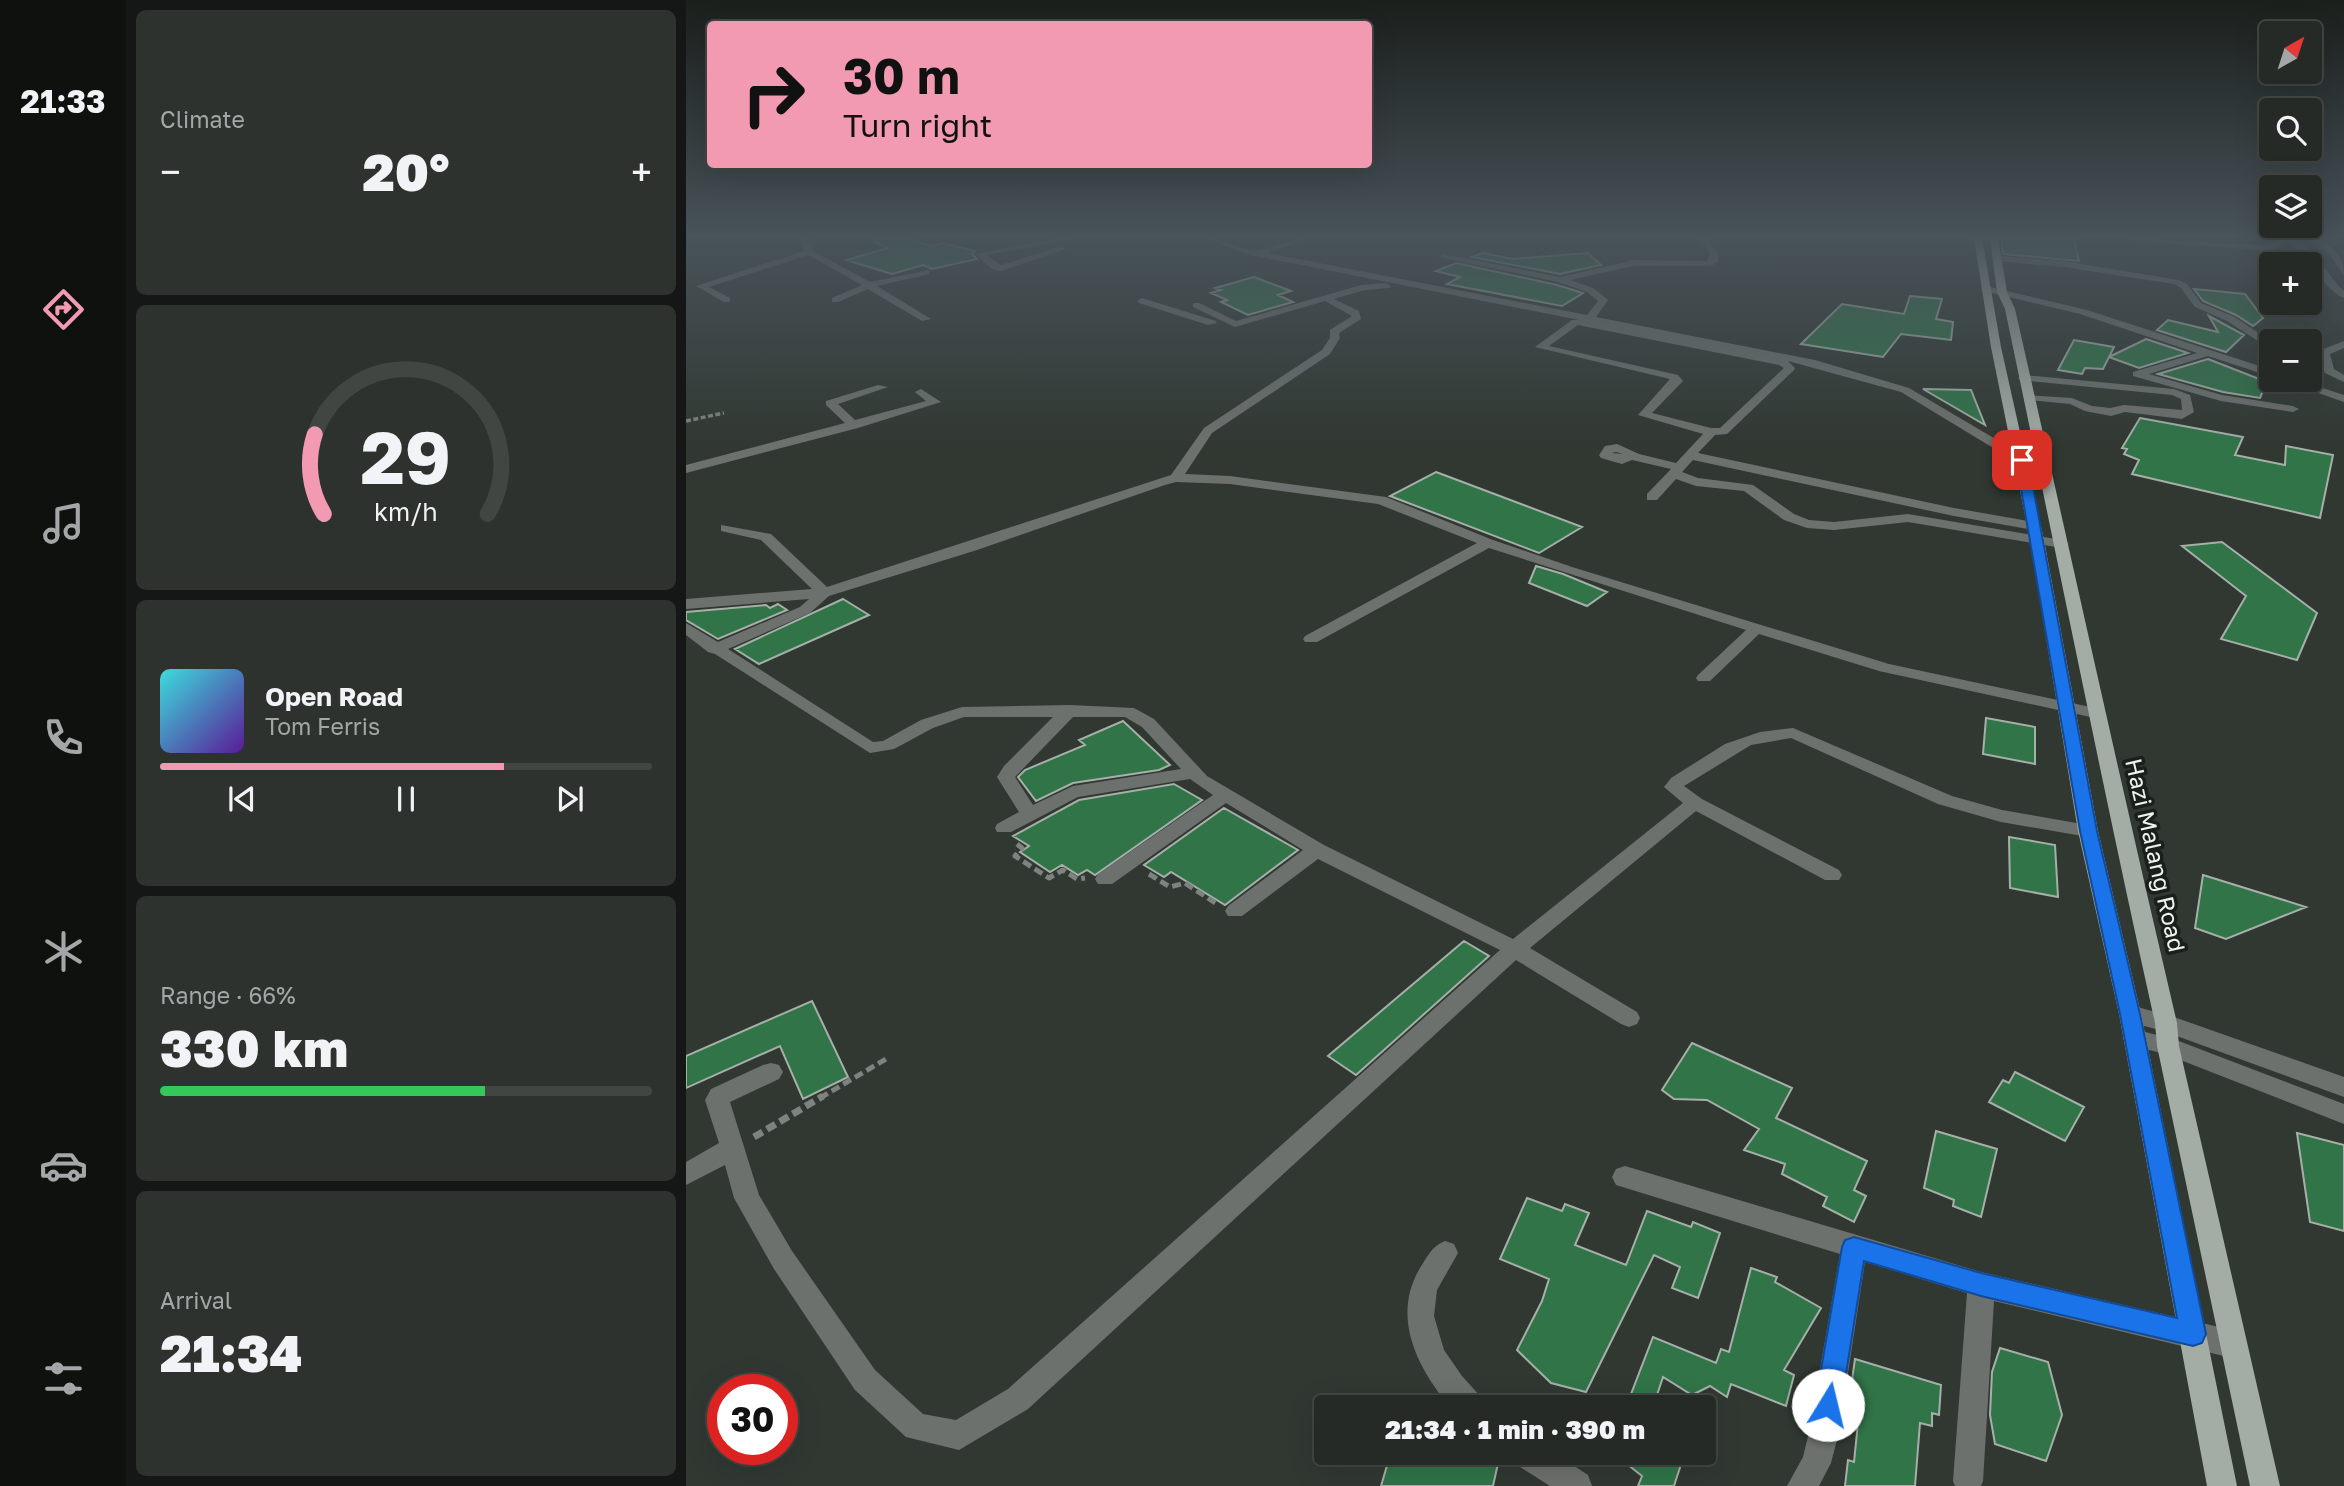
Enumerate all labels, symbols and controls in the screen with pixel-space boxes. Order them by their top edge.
north arrow [2259,21,2322,84]
map controls [2259,21,2322,392]
text: 30 m [843,46,960,105]
icon: right [728,49,819,140]
text: 21:33 [20,82,106,120]
button: search [2259,98,2322,161]
text: Climate [160,105,245,133]
text: Turn right [843,106,992,144]
text: 20° [363,140,449,202]
text: − [160,149,181,194]
text: + [631,149,652,194]
button: layers [2259,175,2322,238]
button: + [2259,252,2322,315]
icon: directions [39,285,88,334]
button: − [2259,329,2322,392]
text: 29 [361,413,451,500]
pin [1992,430,2052,490]
icon: arrive [2003,441,2041,479]
text: km/h [374,496,438,527]
icon: music [39,499,88,548]
text: Open Road [265,681,403,712]
text: Tom Ferris [265,712,380,740]
icon: phone [39,713,88,762]
street label: Hazi Malang Road [2120,756,2192,954]
icon: previous [223,780,261,818]
icon: pause [387,780,425,818]
icon: next [551,780,589,818]
icon: climate [39,927,88,976]
text: Range · 66% [160,981,296,1009]
text: 330 km [160,1016,348,1078]
icon: car [39,1141,88,1190]
text: Arrival [160,1286,232,1314]
text: 21:34 [160,1321,303,1383]
icon: filters [39,1354,88,1403]
position arrow [1791,1368,1865,1442]
speed limit sign: 30 [707,1374,798,1465]
text: 21:34 · 1 min · 390 m [1385,1414,1645,1445]

